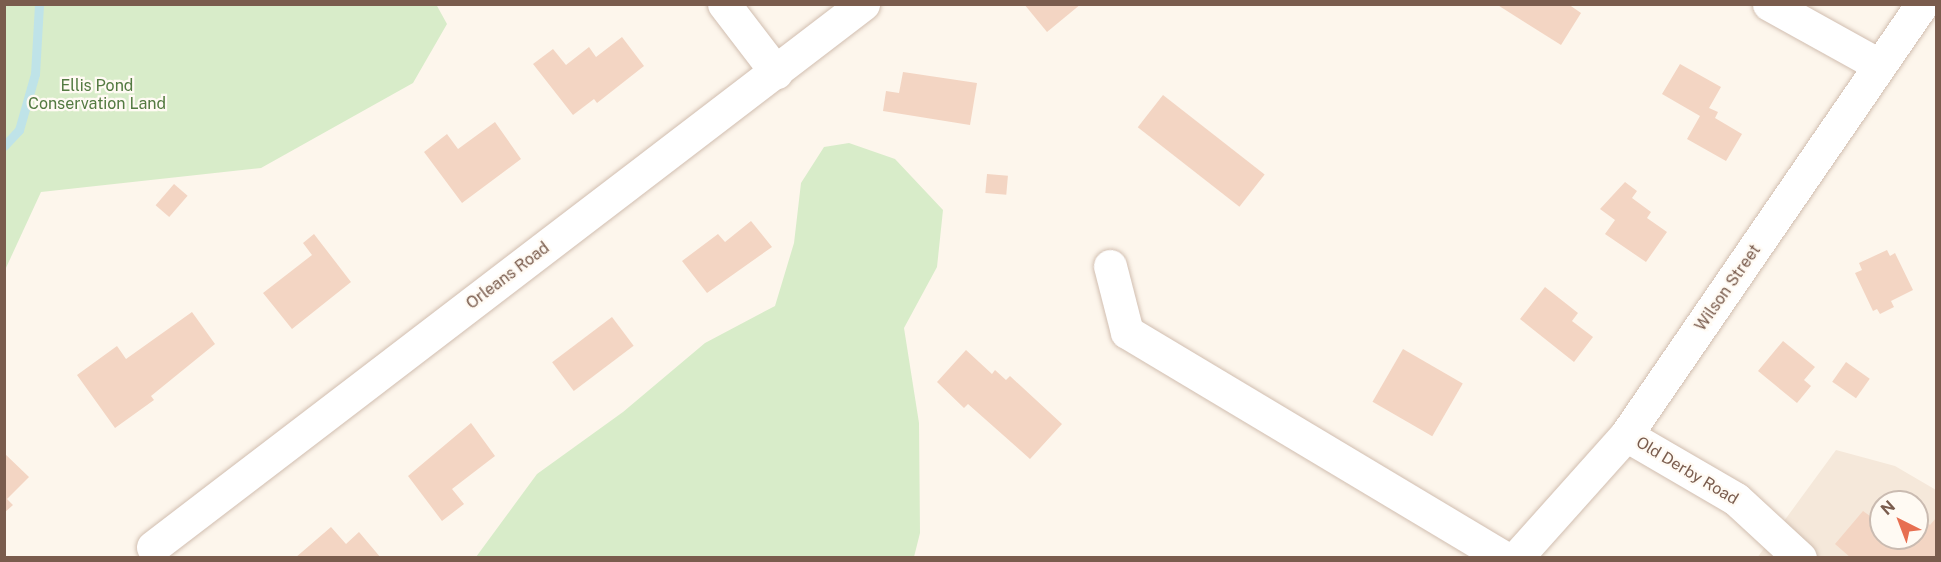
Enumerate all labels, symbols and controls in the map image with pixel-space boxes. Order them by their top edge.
park label: Ellis Pond Conservation Land [28,76,166,114]
street label: Orleans Road [463,238,553,314]
street label: Wilson Street [1691,241,1765,335]
street label: Old Derby Road [1632,433,1742,509]
north arrow [1869,490,1929,550]
text: N [1877,496,1899,519]

